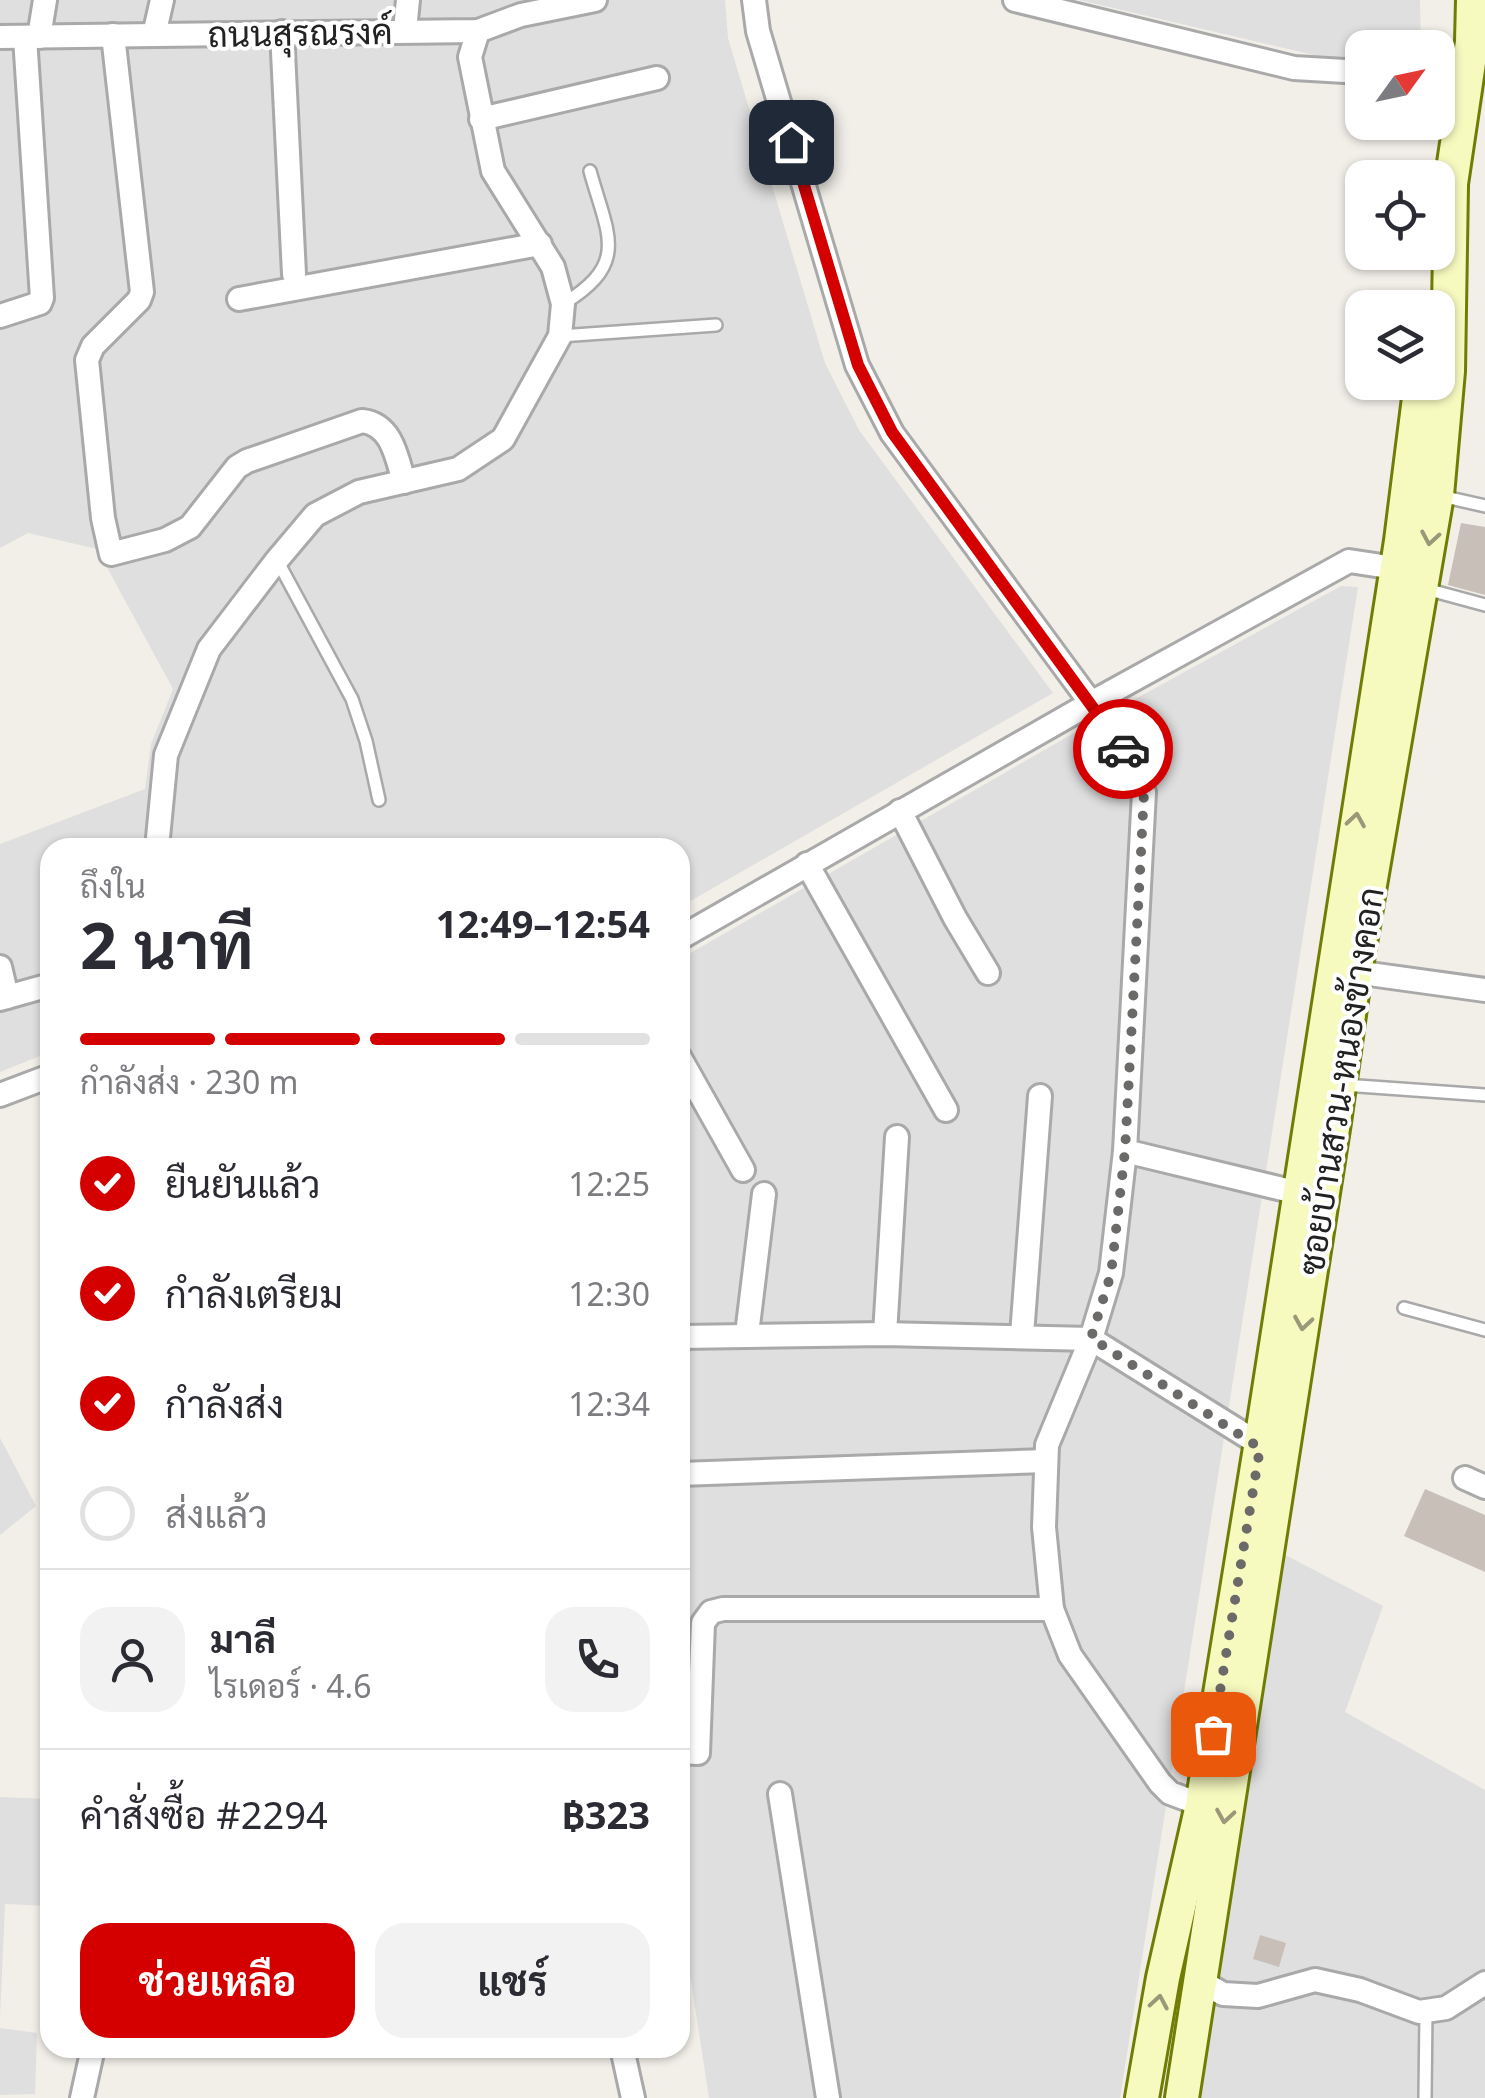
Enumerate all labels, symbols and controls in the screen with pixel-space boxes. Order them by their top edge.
street label: ถนนสุรณรงค์ [207,7,393,59]
north arrow [1345,30,1455,140]
map controls [1345,30,1455,400]
pin [749,100,834,185]
icon: home [764,115,819,170]
button: locate [1345,160,1455,270]
button: layers [1345,290,1455,400]
one-way arrow [1420,529,1441,546]
courier [1073,699,1173,799]
icon: car [1096,722,1151,777]
one-way arrow [1345,812,1366,828]
text: ถึงใน [80,864,146,907]
street label: ซอยบ้านสวน-หนองข้างคอก [1286,884,1394,1278]
text: 12:49–12:54 [436,897,650,949]
text: 2 นาที [80,900,254,988]
text: กำลังส่ง · 230 m [80,1060,299,1103]
icon: check [80,1156,135,1211]
text: ยืนยันแล้ว [165,1157,320,1209]
text: 12:25 [568,1162,650,1205]
icon: check [80,1266,135,1321]
text: กำลังเตรียม [165,1267,343,1319]
text: 12:30 [568,1272,650,1315]
one-way arrow [1294,1314,1315,1331]
icon: check [80,1376,135,1431]
text: กำลังส่ง [165,1377,284,1429]
text: 12:34 [568,1382,650,1425]
text: ส่งแล้ว [165,1487,268,1539]
button: person [80,1607,185,1712]
button: phone [545,1607,650,1712]
text: มาลี [210,1612,276,1664]
text: ไรเดอร์ · 4.6 [210,1664,372,1707]
pin [1171,1692,1256,1777]
icon: bag [1186,1707,1241,1762]
text: คำสั่งซื้อ #2294 [80,1788,328,1840]
text: ฿323 [562,1788,650,1840]
one-way arrow [1215,1808,1236,1825]
button: ช่วยเหลือ [80,1923,355,2038]
button: แชร์ [375,1923,650,2038]
one-way arrow [1148,1994,1169,2010]

